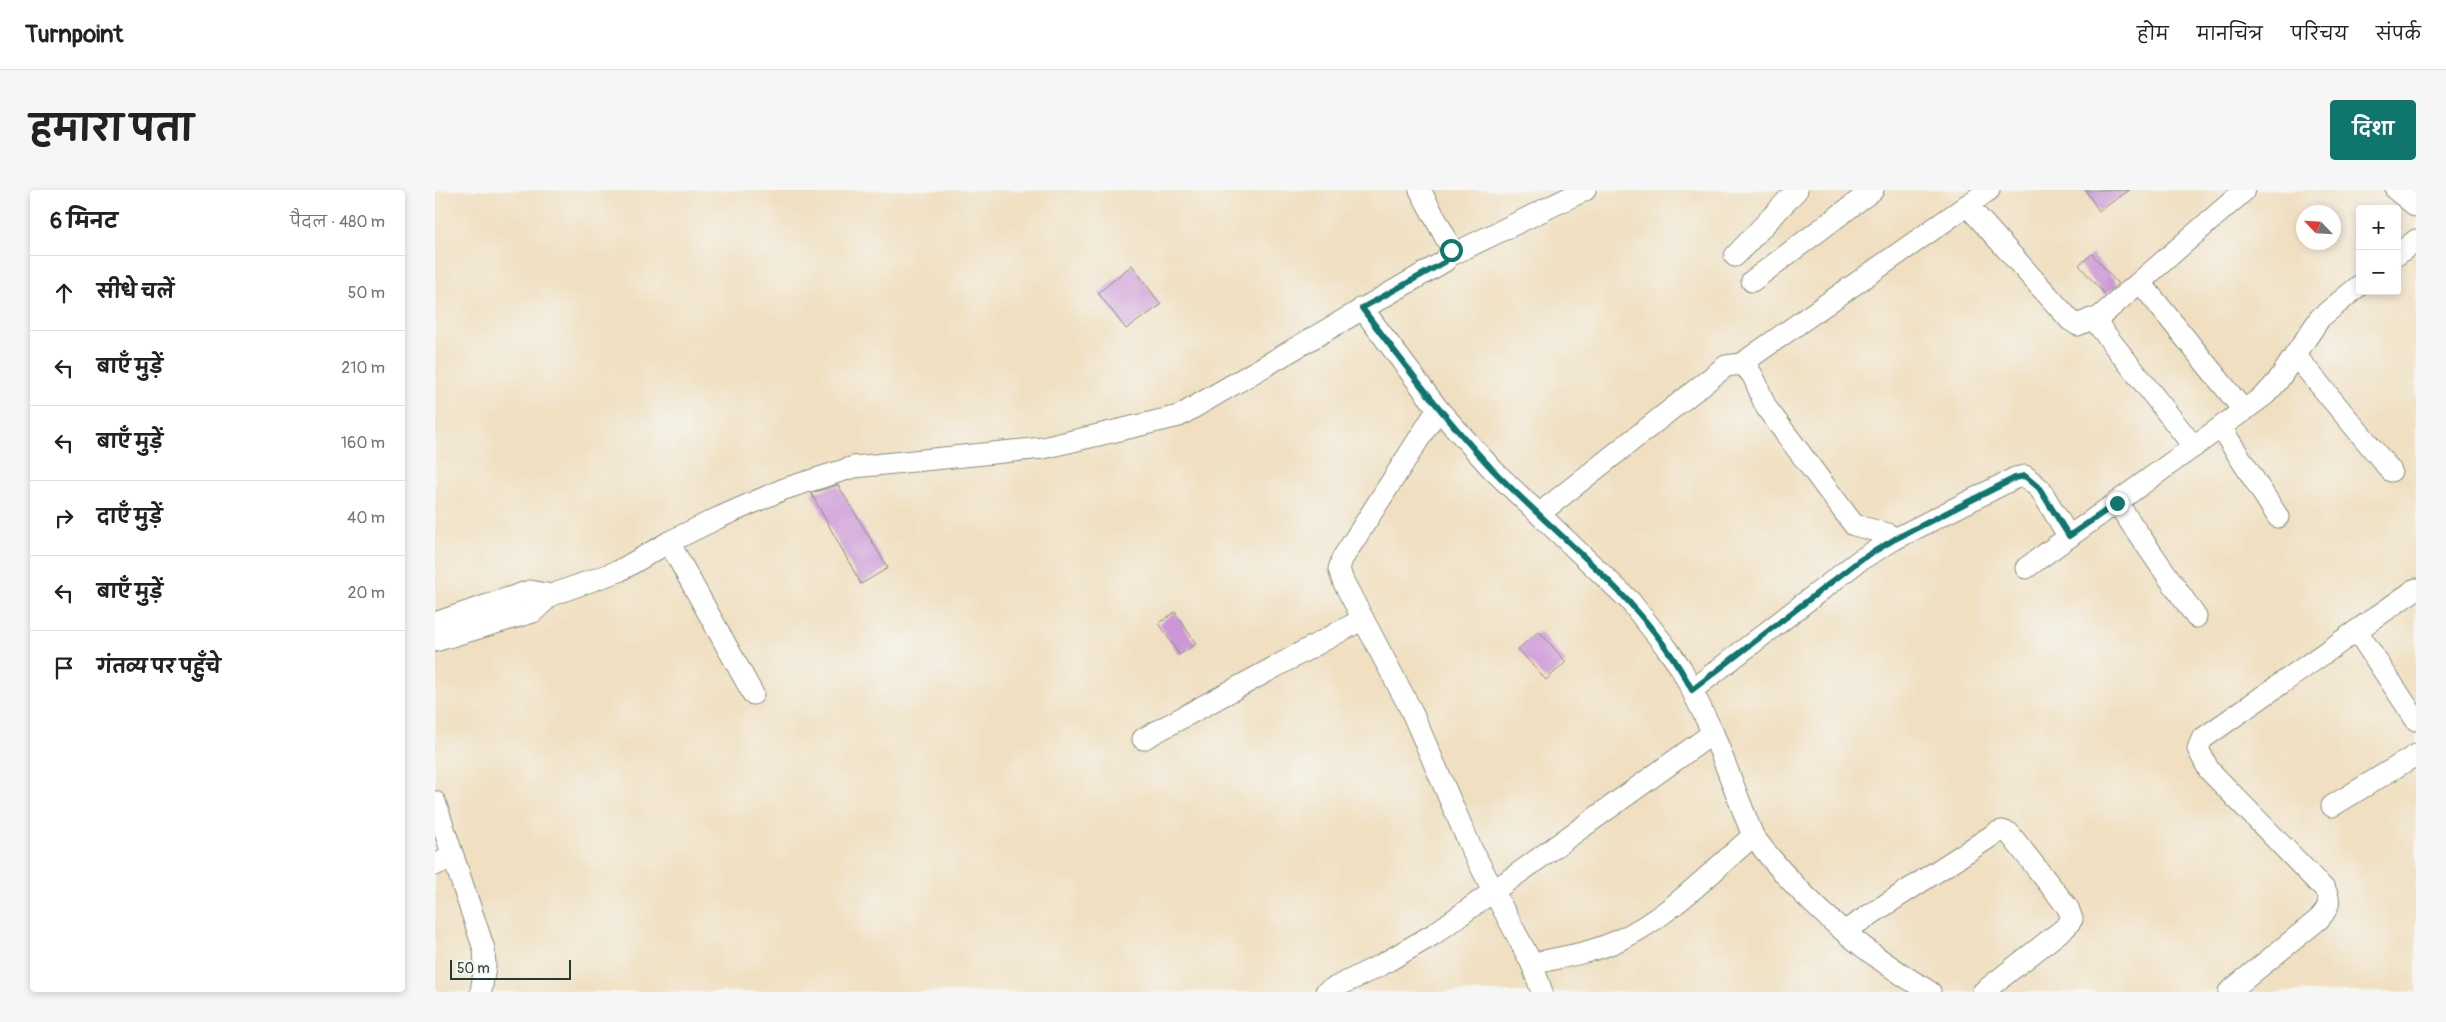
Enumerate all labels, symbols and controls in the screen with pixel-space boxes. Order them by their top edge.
text: Turnpoint [25,20,123,49]
text: होम [2137,23,2169,46]
text: मानचित्र [2197,23,2263,46]
text: परिचय [2291,23,2348,46]
text: संपर्क [2376,23,2421,46]
button: दिशा [2330,100,2416,160]
text: हमारा पता [30,107,193,151]
north arrow [2296,205,2341,250]
map controls [2356,205,2401,295]
button: + [2356,205,2401,250]
text: 6 मिनट [50,208,118,235]
text: पैदल · 480 m [290,212,385,232]
route start [1440,239,1463,262]
button: − [2356,250,2401,295]
icon: ahead [50,279,78,307]
text: सीधे चलें [97,280,174,304]
text: 50 m [348,283,385,303]
icon: left [50,354,78,382]
text: बाएँ मुड़ें [97,355,163,379]
text: 210 m [341,358,385,378]
icon: left [50,429,78,457]
text: बाएँ मुड़ें [97,430,163,454]
text: 160 m [341,433,385,453]
route end [2106,492,2129,515]
icon: right [50,504,78,532]
text: दाएँ मुड़ें [97,505,162,529]
text: 40 m [347,508,385,528]
icon: left [50,579,78,607]
text: बाएँ मुड़ें [97,580,163,604]
text: 20 m [347,583,385,603]
icon: arrive [50,654,78,682]
text: गंतव्य पर पहुँचे [97,655,221,679]
scale bar [450,957,571,980]
text: 50 m [457,960,490,977]

